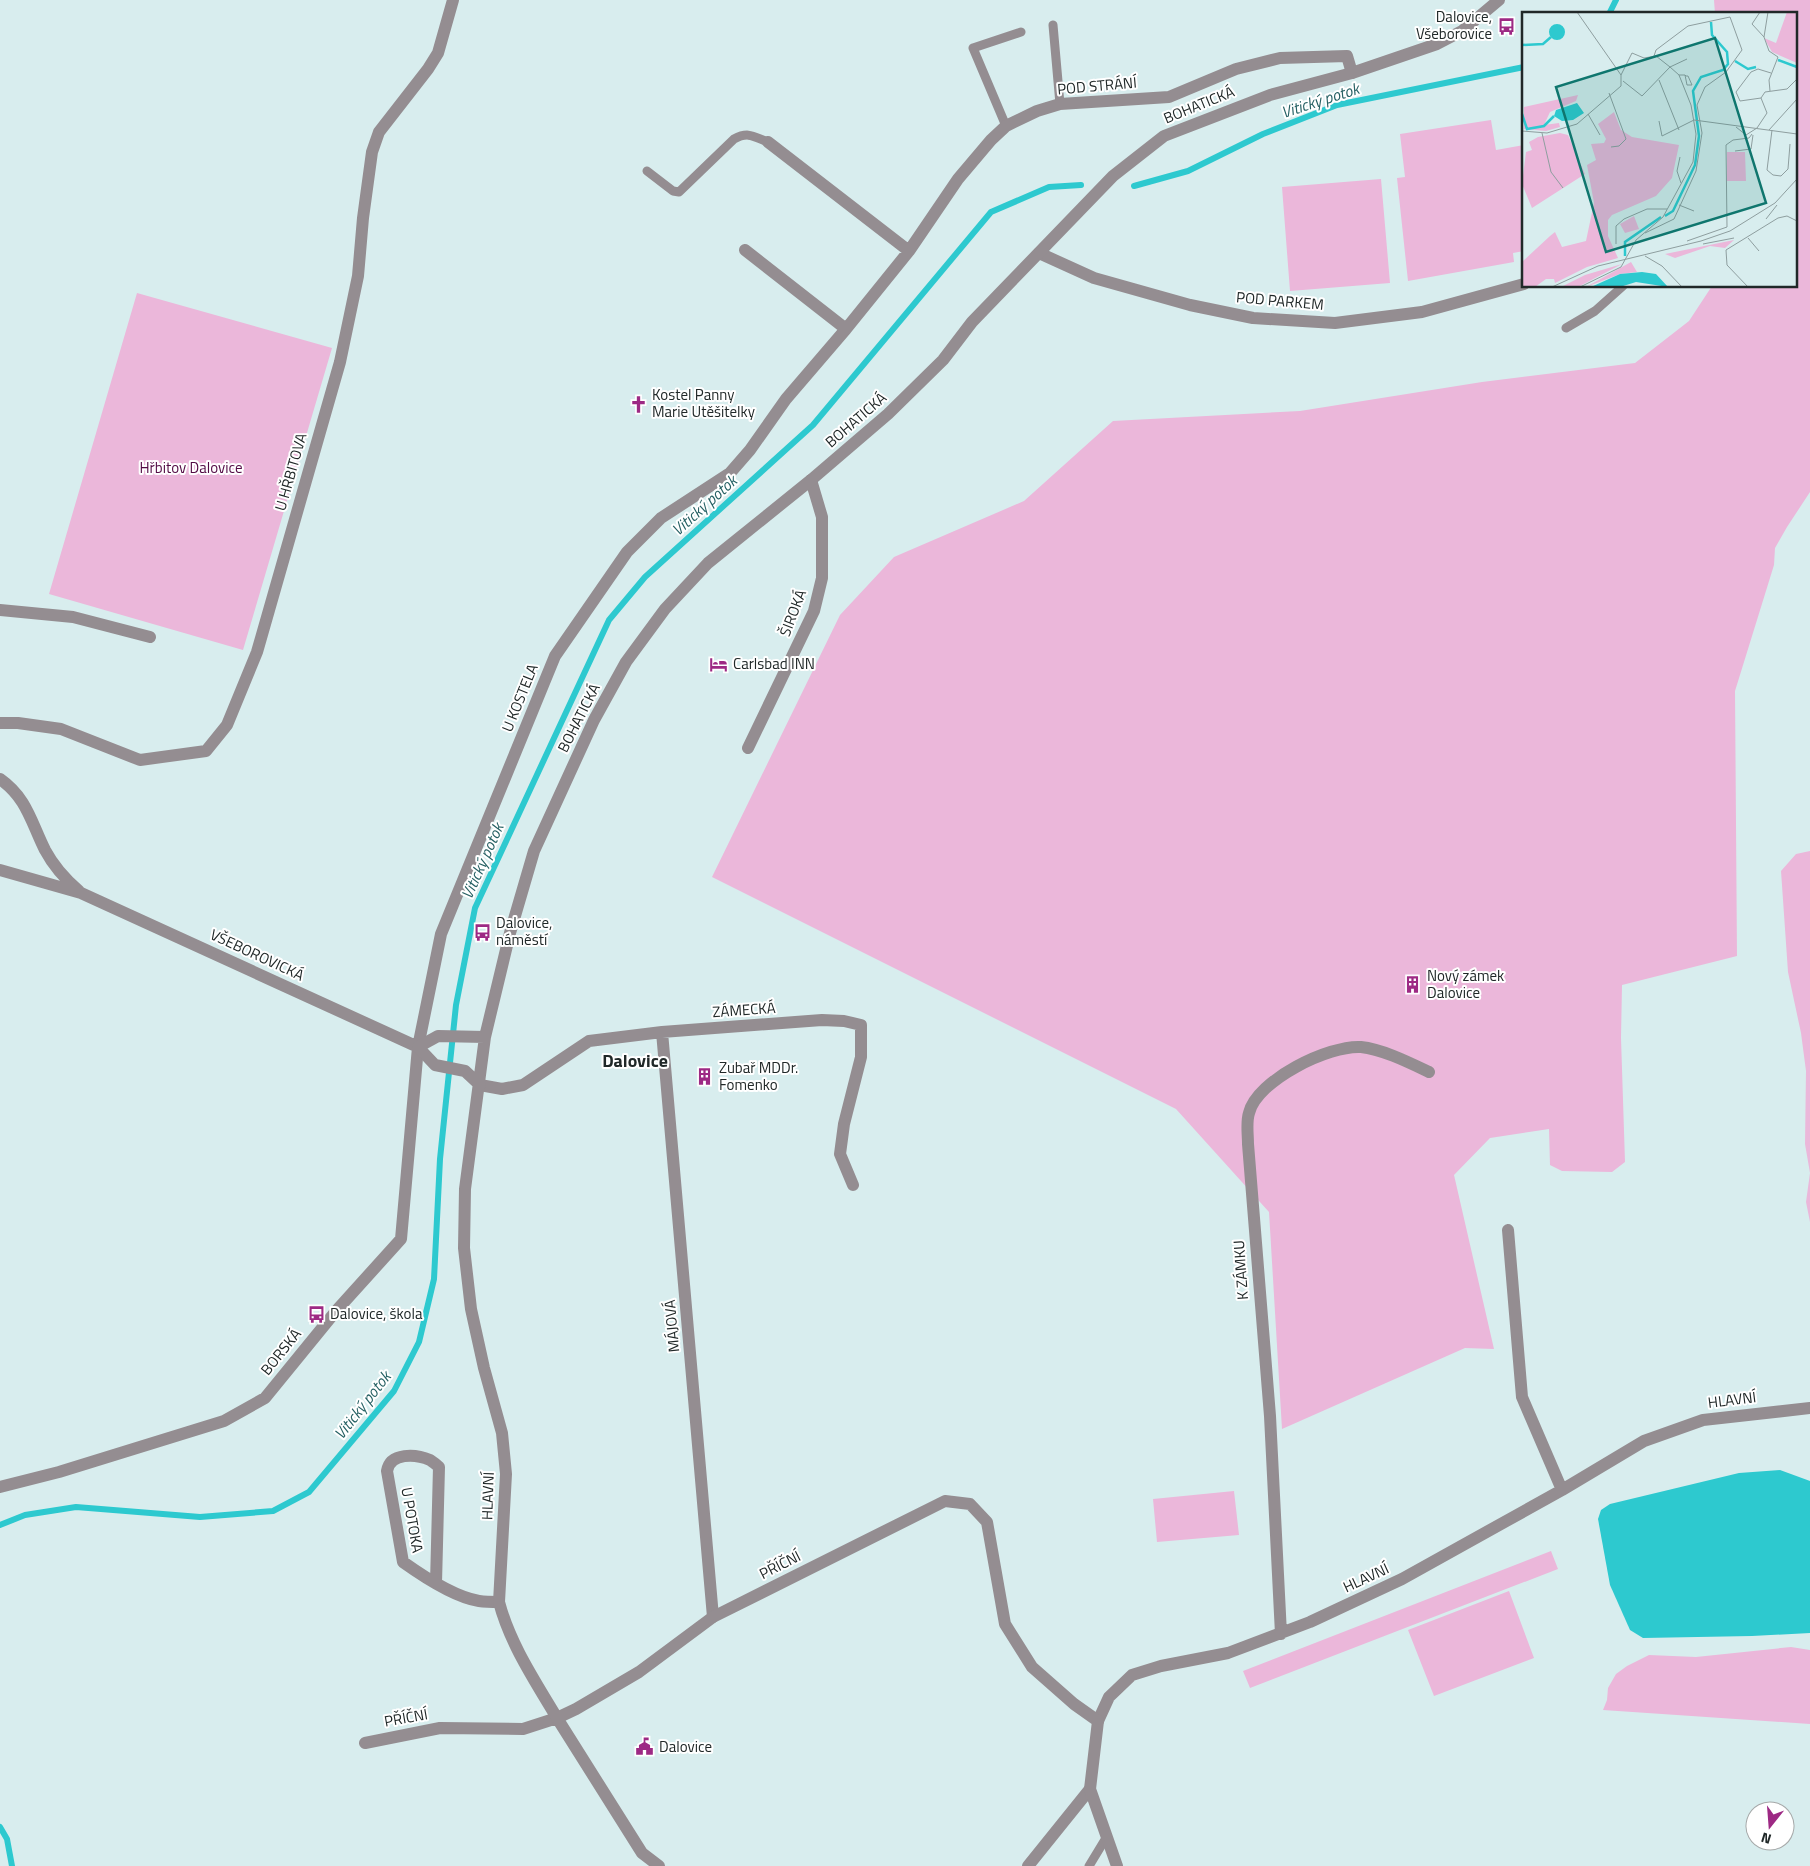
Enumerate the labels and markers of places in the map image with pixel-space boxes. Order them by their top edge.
place label: Dalovice, Všeborovice [1416,5,1492,45]
bus stop icon: Dalovice, Všeborovice [1496,16,1516,36]
place label: Kostel Panny Marie Utěšitelky [652,383,755,423]
church icon: Kostel Panny Marie Utěšitelky [628,394,648,414]
place label: Carlsbad INN [733,652,815,675]
hotel icon: Carlsbad INN [709,654,729,674]
place label: Dalovice, náměstí [496,911,552,951]
bus stop icon: Dalovice, náměstí [472,922,492,942]
place label: Nový zámek Dalovice [1427,964,1504,1004]
building icon: Nový zámek Dalovice [1403,975,1423,995]
place label: Zubař MDDr. Fomenko [719,1056,798,1096]
building icon: Zubař MDDr. Fomenko [695,1067,715,1087]
place label: Dalovice, škola [330,1302,423,1325]
bus stop icon: Dalovice, škola [306,1304,326,1324]
place label: Dalovice [659,1735,712,1758]
public building icon: Dalovice [635,1737,655,1757]

